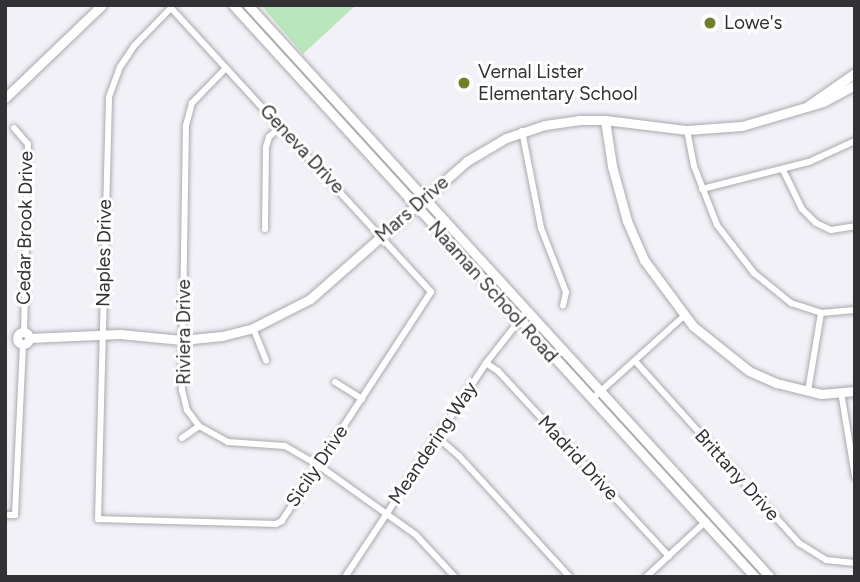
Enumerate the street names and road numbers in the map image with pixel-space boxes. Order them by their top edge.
street label: Geneva Drive [255,100,349,198]
street label: Cedar Brook Drive [12,151,38,305]
street label: Mars Drive [371,171,453,247]
street label: Naples Drive [92,199,116,307]
street label: Naaman School Road [423,217,563,367]
street label: Riviera Drive [173,279,195,385]
street label: Meandering Way [384,378,482,508]
street label: Madrid Drive [533,411,623,505]
street label: Sicily Drive [281,421,353,511]
street label: Brittany Drive [690,424,784,526]

